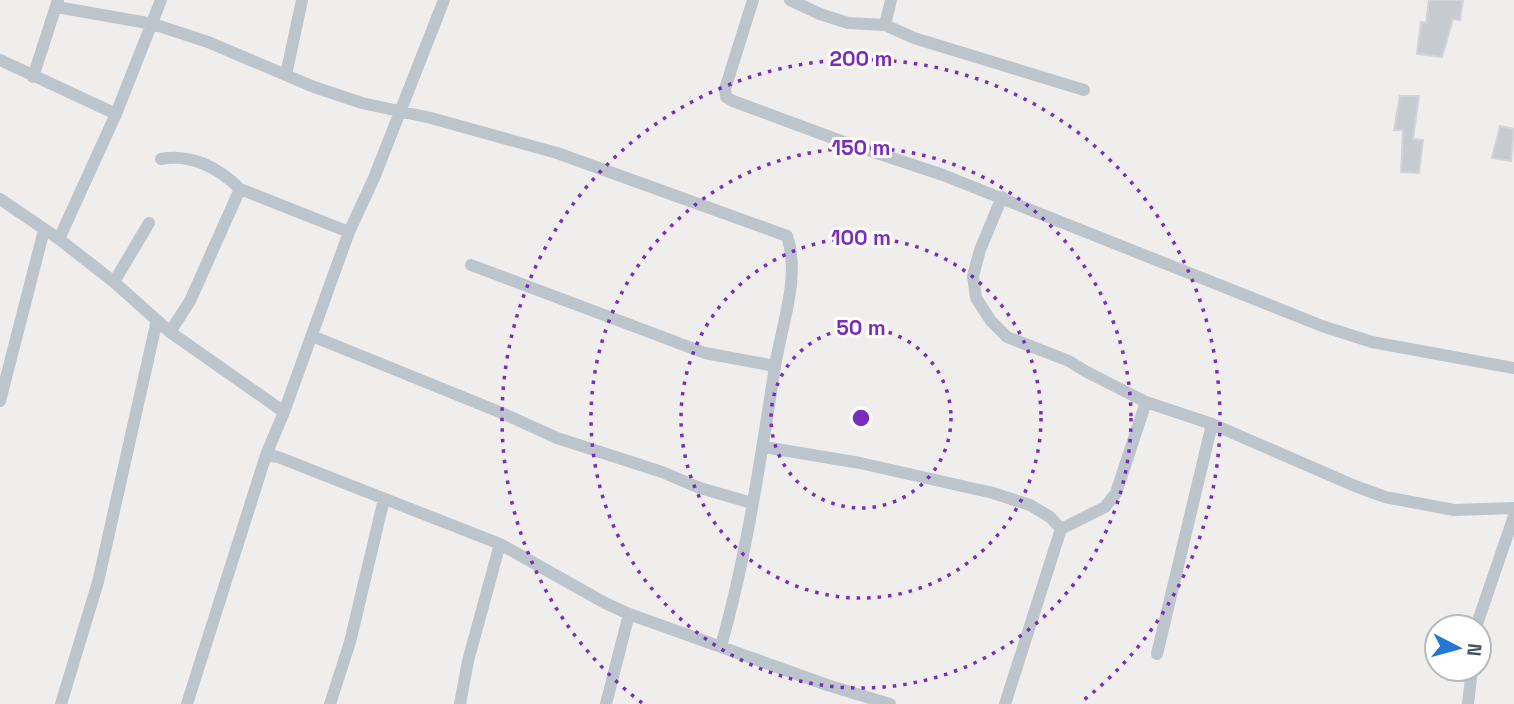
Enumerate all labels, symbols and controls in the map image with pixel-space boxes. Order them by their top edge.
text: 200 m [830,45,892,72]
text: 150 m [832,134,890,161]
text: 100 m [831,224,891,251]
text: 50 m [836,314,886,341]
centre of rings [849,406,873,430]
north arrow [1423,613,1493,683]
text: N [1461,642,1488,657]

